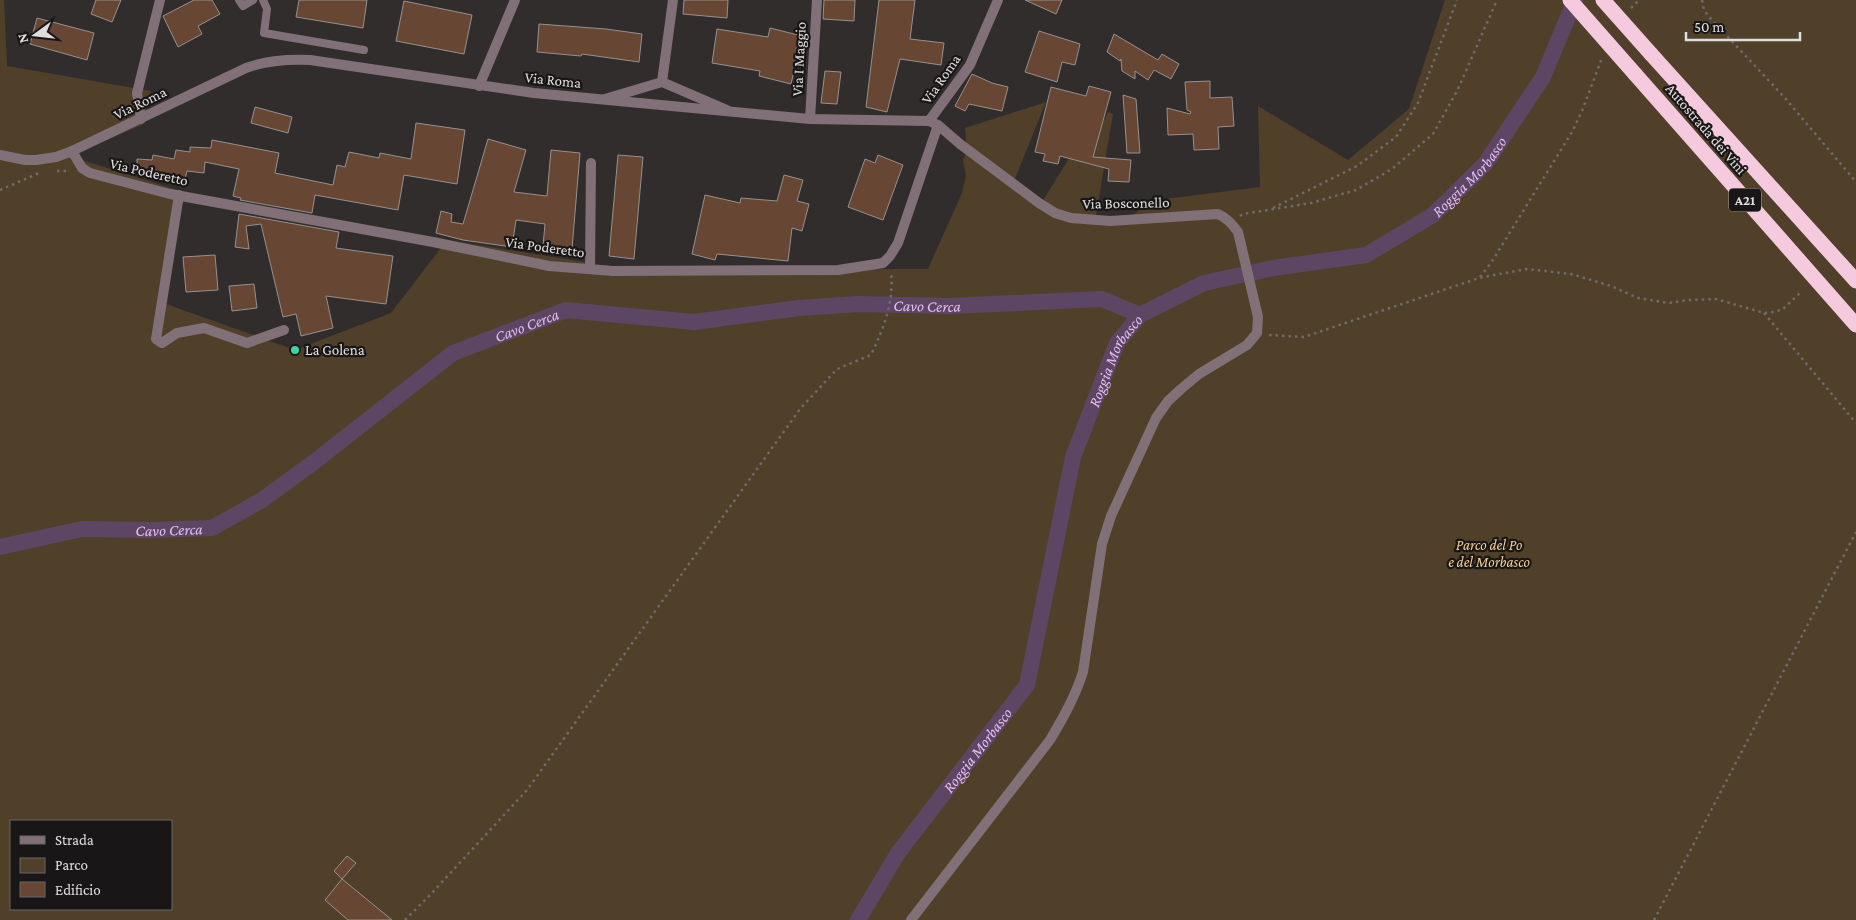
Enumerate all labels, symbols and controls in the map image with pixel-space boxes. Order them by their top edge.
north arrow [10,10,60,60]
scale bar [1686,10,1800,42]
text: 50 m [1694,19,1724,35]
street label: Via I Maggio [789,21,810,97]
text: N [13,31,31,45]
street label: Via Roma [918,51,964,107]
street label: Via Roma [524,69,582,91]
street label: Autostrada dei Vini [1662,81,1750,178]
street label: Via Roma [111,83,169,123]
water label: Roggia Morbasco [1428,133,1510,220]
street label: Via Poderetto [108,155,190,189]
road number: A21 [1729,188,1761,212]
street label: Via Bosconello [1082,194,1170,212]
street label: Via Poderetto [504,234,586,260]
water label: Cavo Cerca [893,296,962,315]
water label: Cavo Cerca [492,305,561,345]
water label: Roggia Morbasco [1085,311,1146,409]
place label: La Golena [305,342,365,358]
marker: La Golena [289,344,301,356]
water label: Cavo Cerca [135,520,203,539]
park label: Parco del Po e del Morbasco [1448,537,1530,570]
water label: Roggia Morbasco [939,704,1015,796]
legend [10,820,172,910]
text: Strada [55,832,94,848]
text: Parco [55,857,88,873]
text: Edificio [55,882,101,898]

